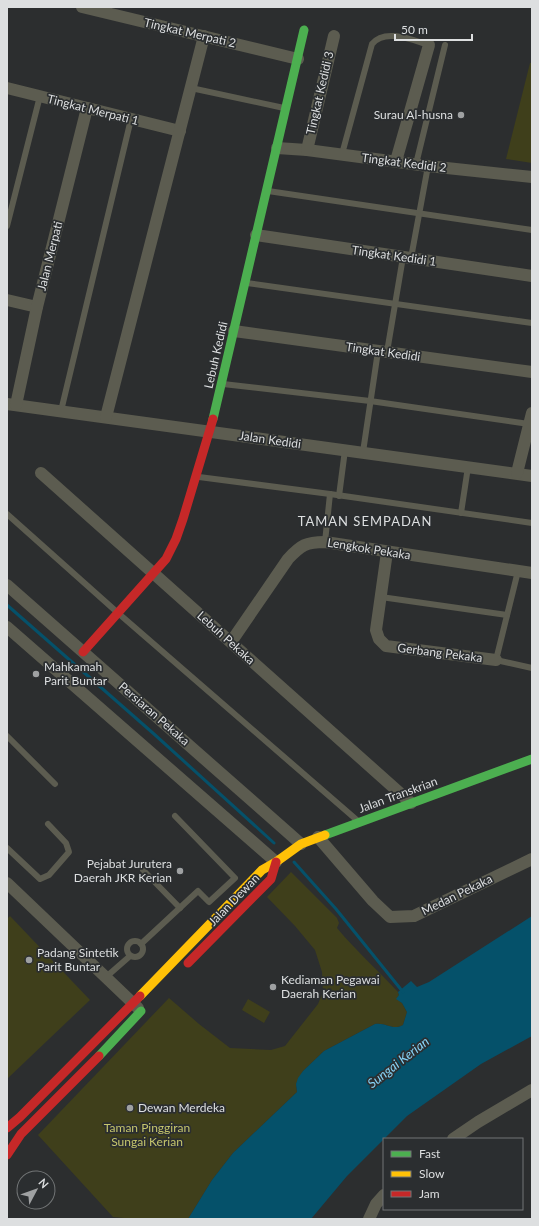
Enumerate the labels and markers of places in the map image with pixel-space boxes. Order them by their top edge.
place label: Surau Al-husna [374,107,453,122]
marker: Surau Al-husna [456,110,466,120]
place label: Mahkamah Parit Buntar [44,659,108,688]
marker: Mahkamah Parit Buntar [31,669,41,679]
place label: Pejabat Jurutera Daerah JKR Kerian [74,856,172,885]
marker: Pejabat Jurutera Daerah JKR Kerian [175,866,185,876]
place label: Padang Sintetik Parit Buntar [37,945,120,974]
marker: Padang Sintetik Parit Buntar [24,955,34,965]
place label: Kediaman Pegawai Daerah Kerian [281,972,380,1001]
marker: Kediaman Pegawai Daerah Kerian [268,982,278,992]
place label: Dewan Merdeka [138,1100,225,1115]
marker: Dewan Merdeka [125,1103,135,1113]

